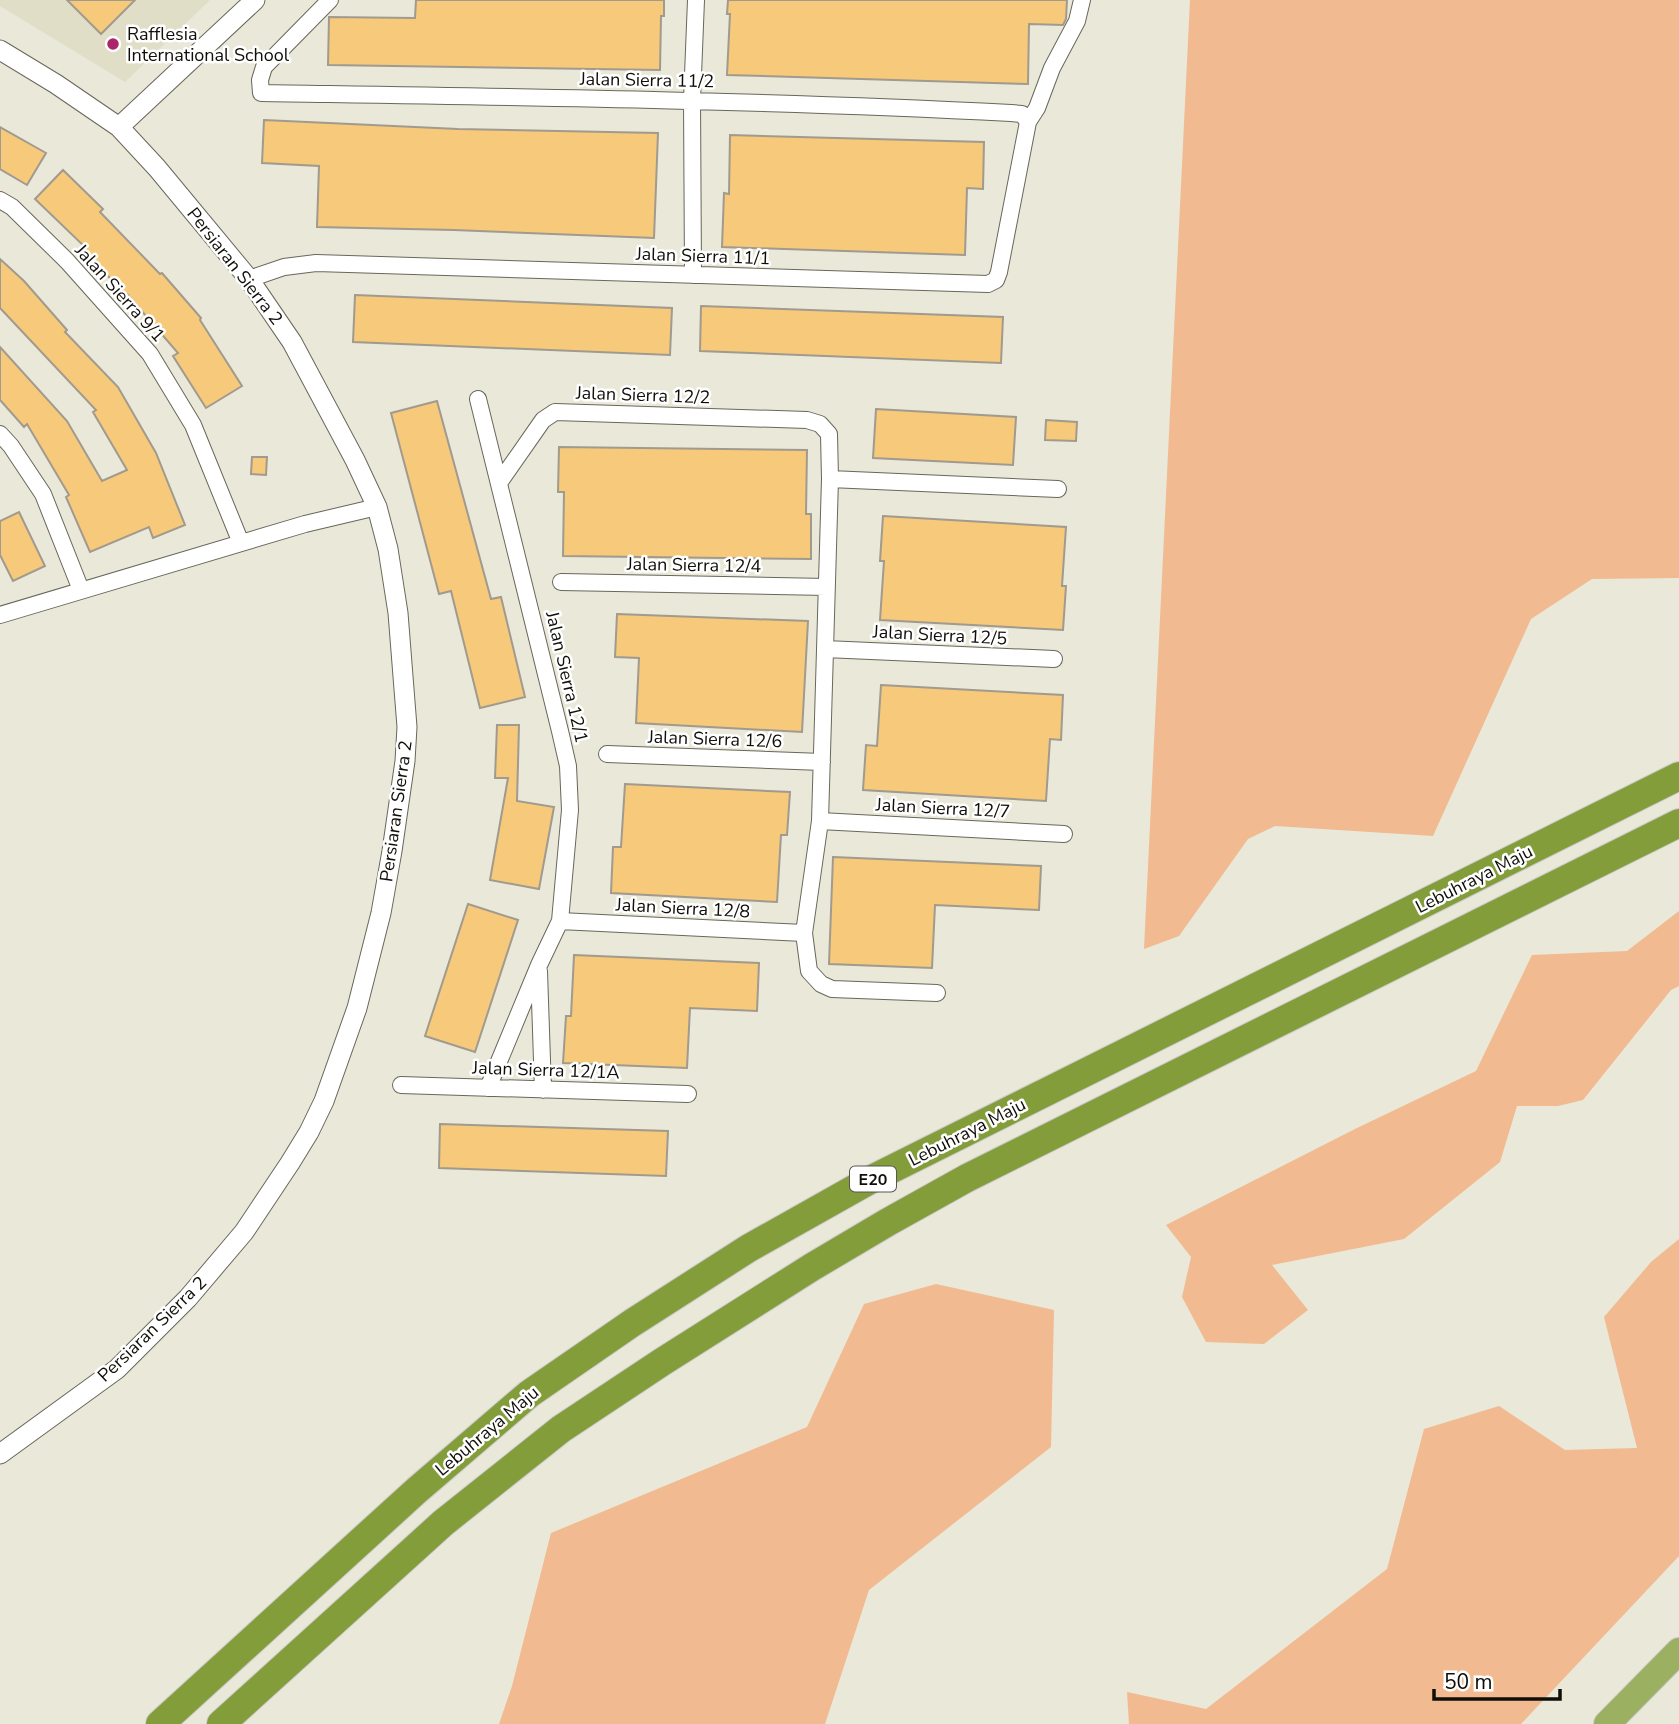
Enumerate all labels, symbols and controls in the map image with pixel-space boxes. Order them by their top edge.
place label: Rafflesia International School [127,22,290,67]
marker: Rafflesia International School [105,36,121,52]
street label: Jalan Sierra 11/2 [579,67,714,93]
street label: Persiaran Sierra 2 [182,202,288,330]
street label: Jalan Sierra 9/1 [69,238,170,347]
street label: Jalan Sierra 11/1 [634,242,771,270]
street label: Jalan Sierra 12/2 [574,381,711,409]
street label: Jalan Sierra 12/4 [626,552,762,578]
street label: Jalan Sierra 12/1 [540,608,594,745]
street label: Jalan Sierra 12/5 [871,619,1008,650]
street label: Jalan Sierra 12/6 [646,725,783,753]
street label: Persiaran Sierra 2 [374,739,418,883]
street label: Jalan Sierra 12/7 [874,792,1011,823]
street label: Lebuhraya Maju [1411,839,1537,919]
street label: Jalan Sierra 12/8 [614,892,751,923]
street label: Jalan Sierra 12/1A [471,1055,620,1085]
street label: Lebuhraya Maju [904,1092,1030,1172]
road number: E20 [850,1166,896,1191]
street label: Persiaran Sierra 2 [92,1271,212,1387]
street label: Lebuhraya Maju [430,1381,544,1481]
scale bar [1434,1658,1560,1702]
text: 50 m [1444,1668,1493,1696]

